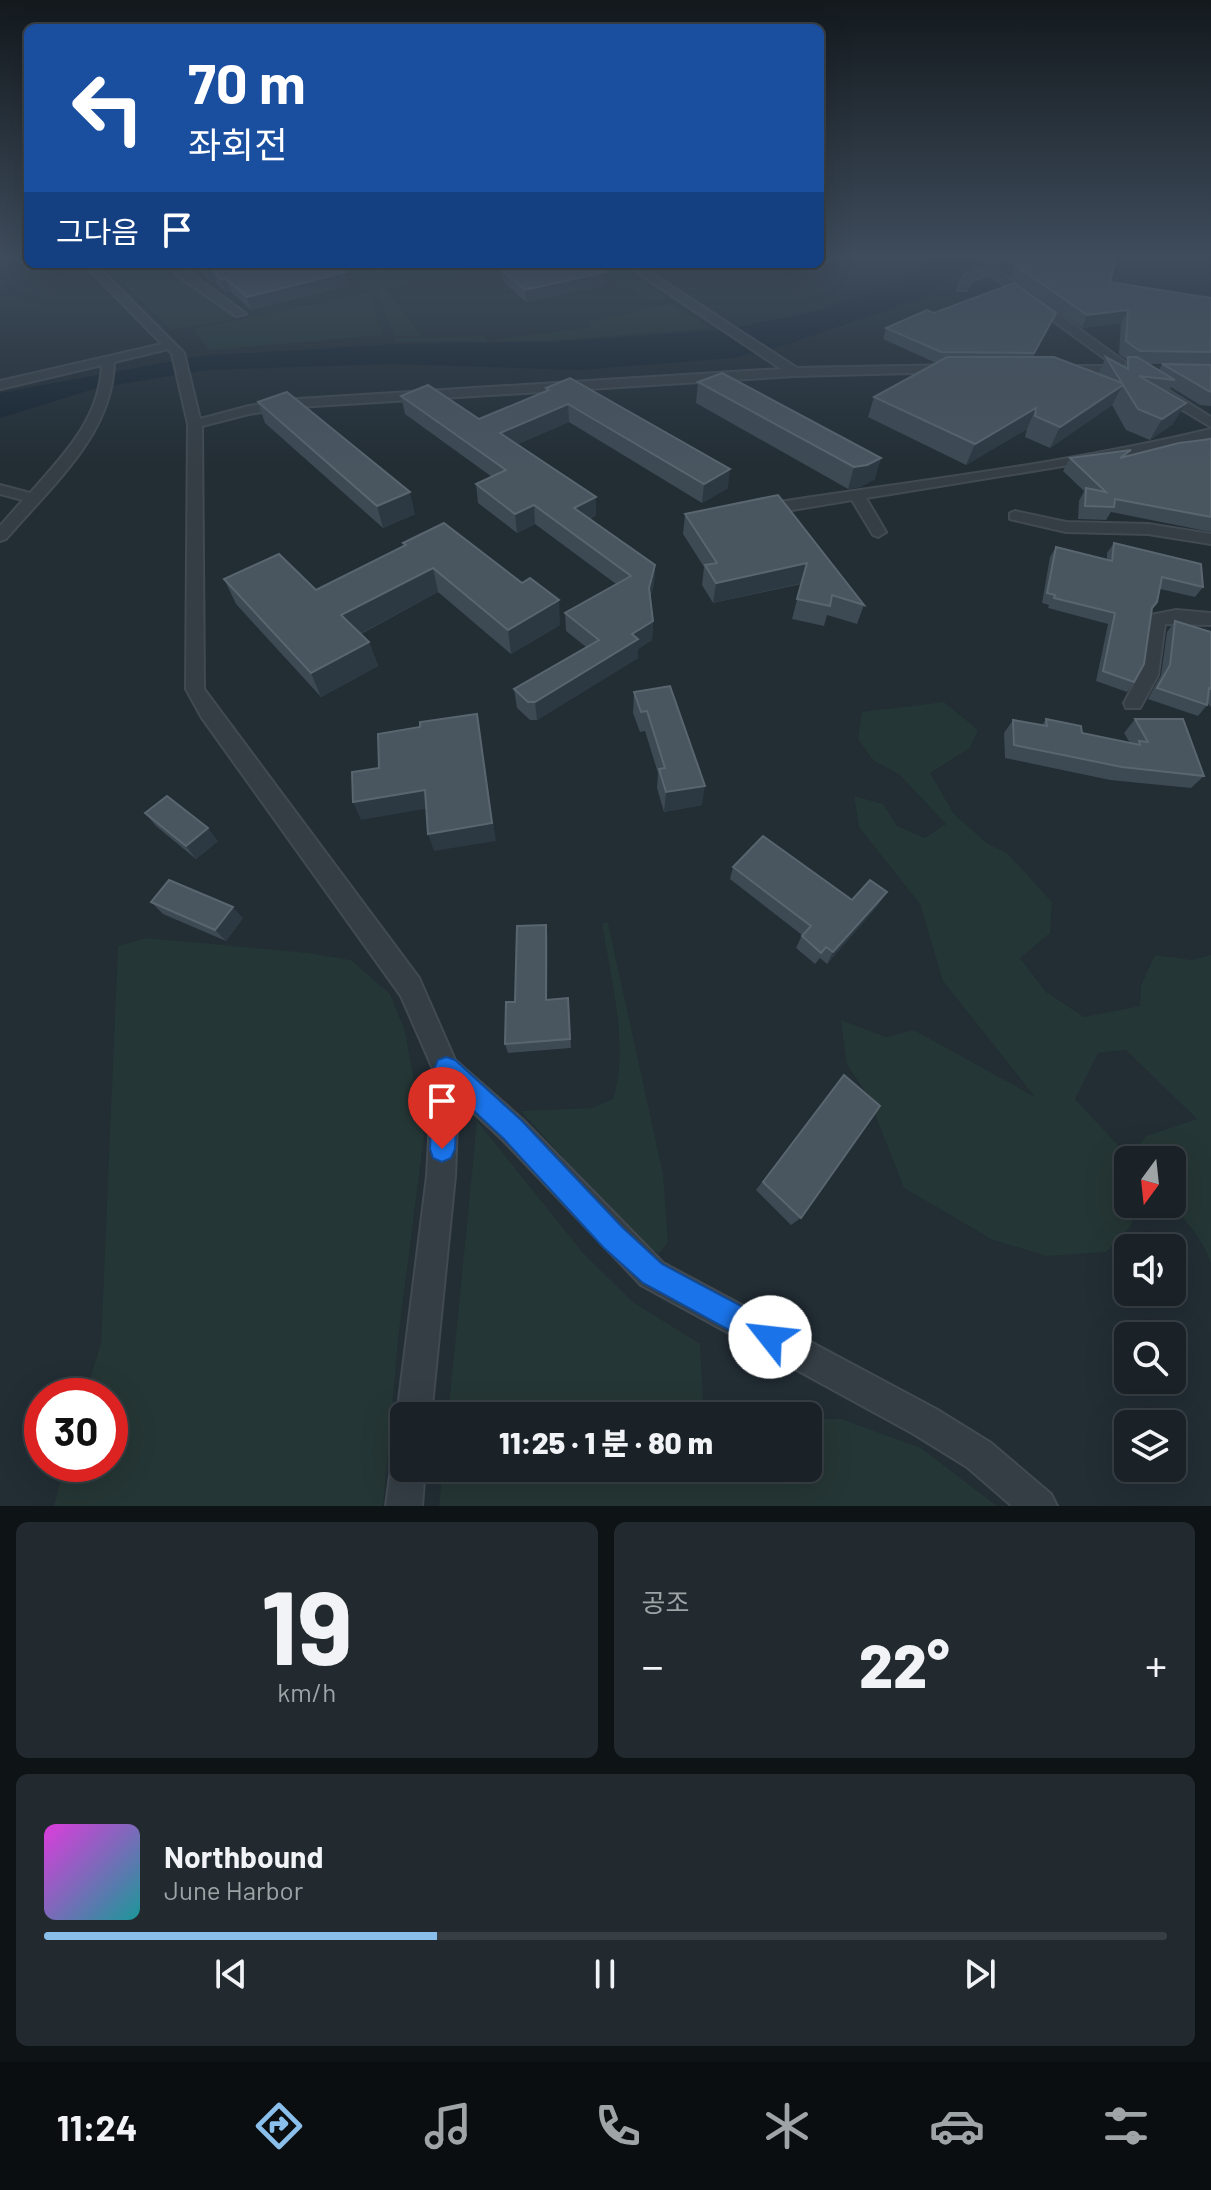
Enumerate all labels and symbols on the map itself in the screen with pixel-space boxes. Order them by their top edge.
pin [408,1067,476,1149]
north arrow [1114,1146,1186,1218]
position arrow [728,1295,812,1379]
speed limit sign: 30 [24,1378,128,1482]

